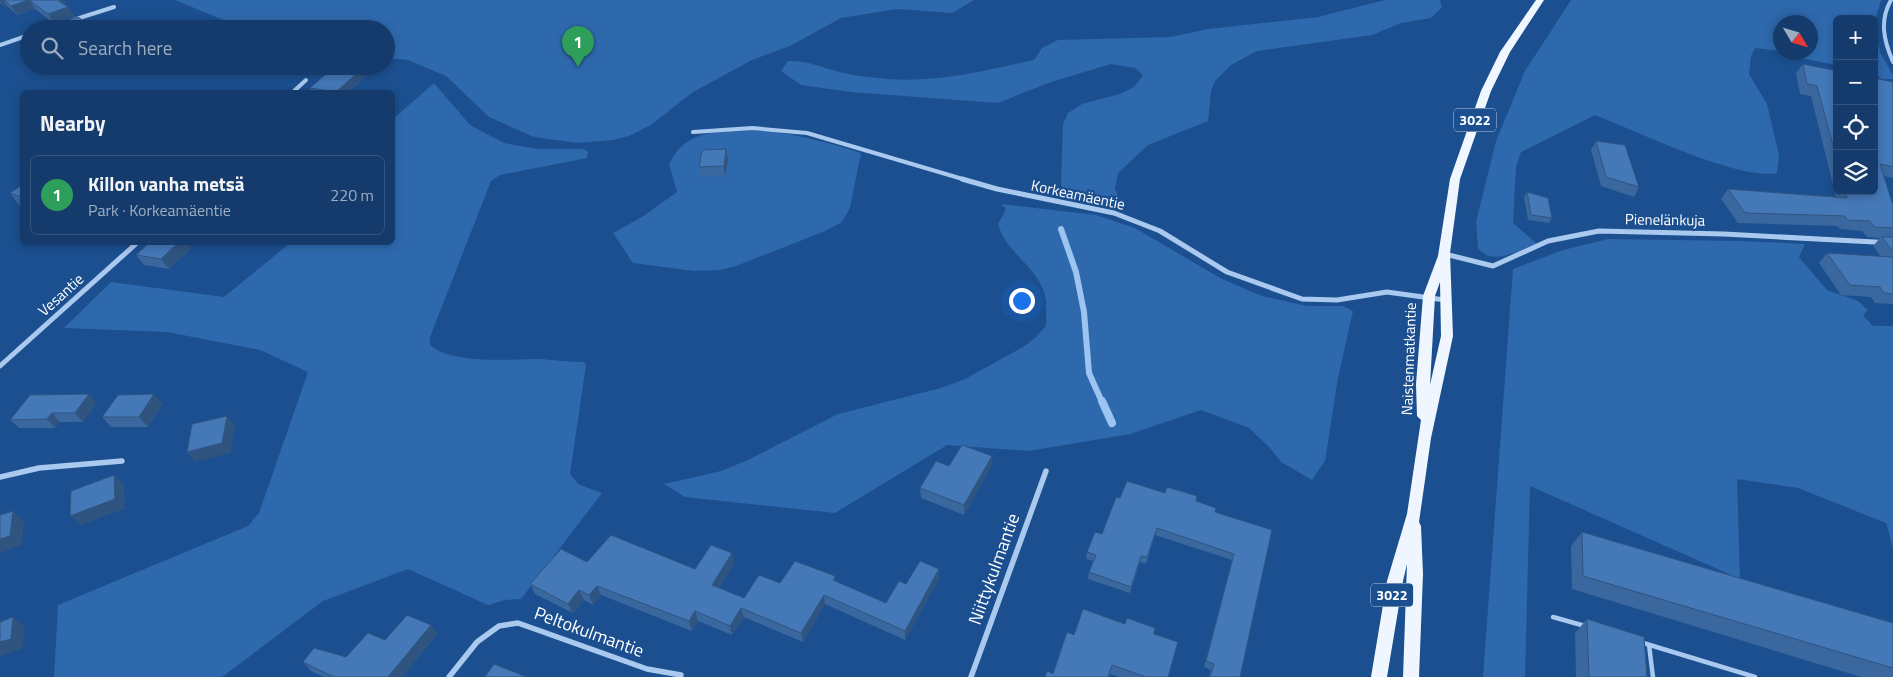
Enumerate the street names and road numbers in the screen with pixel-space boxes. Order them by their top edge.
road number: 3022 [1454,108,1496,132]
street label: Korkeamäentie [1029,173,1127,216]
street label: Pienelänkuja [1625,207,1706,232]
street label: Vesantie [33,268,89,321]
street label: Naistenmatkantie [1395,302,1422,416]
street label: Niittykulmantie [961,509,1026,628]
road number: 3022 [1371,584,1413,606]
street label: Peltokulmantie [530,599,648,664]

